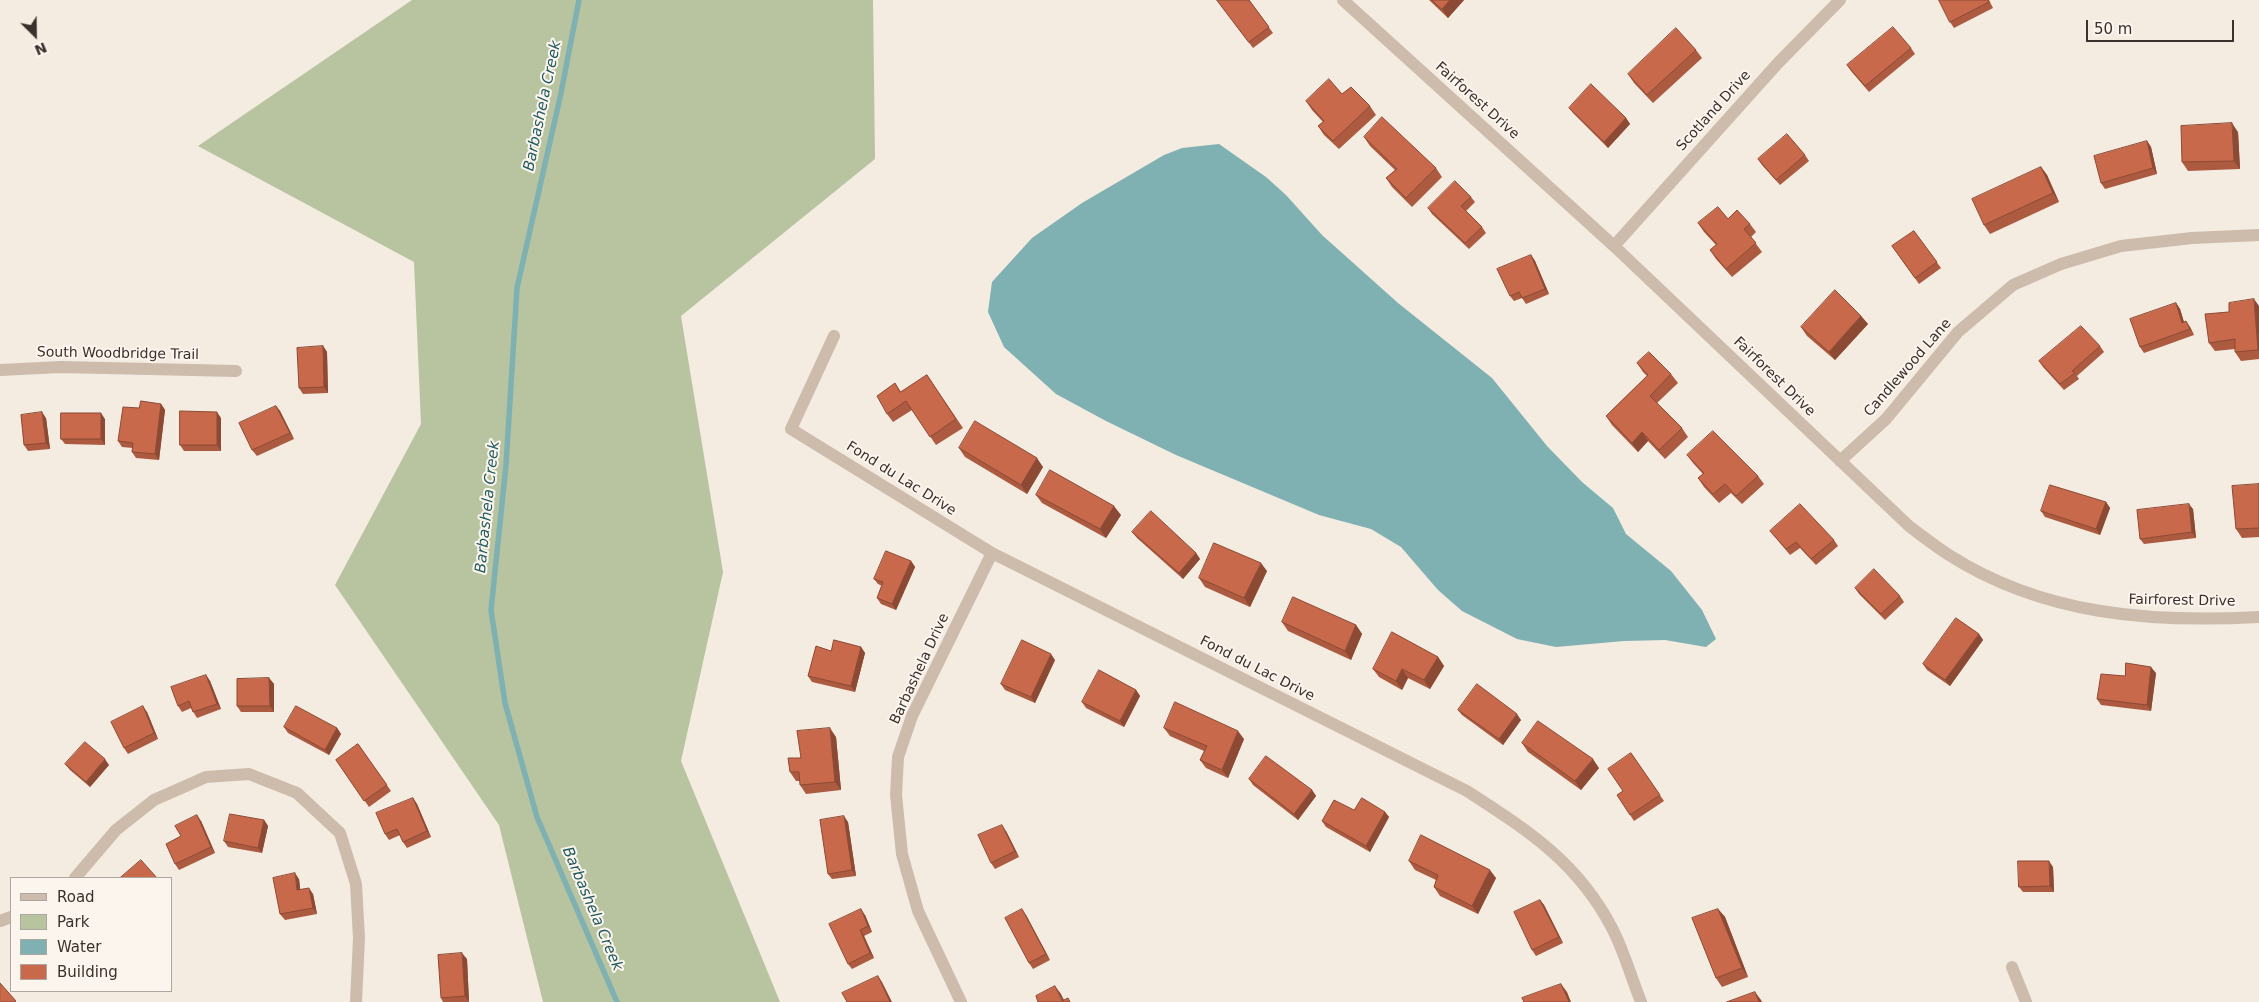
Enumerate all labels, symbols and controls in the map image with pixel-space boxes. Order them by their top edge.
north arrow [10,10,60,60]
scale bar [2089,10,2236,42]
text: 50 m [2094,20,2132,38]
text: N [32,39,49,58]
water label: Barbashela Creek [520,39,566,173]
street label: Fairforest Drive [1432,59,1522,143]
street label: Scotland Drive [1673,67,1755,155]
street label: Candlewood Lane [1861,316,1955,420]
street label: Fairforest Drive [1730,334,1818,420]
street label: South Woodbridge Trail [37,344,199,364]
street label: Fond du Lac Drive [843,438,959,520]
water label: Barbashela Creek [472,440,504,574]
street label: Fairforest Drive [2128,592,2236,610]
street label: Barbashela Drive [887,611,953,727]
street label: Fond du Lac Drive [1197,633,1317,705]
water label: Barbashela Creek [558,844,626,974]
legend [10,877,172,992]
text: Road [57,888,95,906]
text: Park [57,913,89,931]
text: Water [57,938,101,956]
text: Building [57,963,118,981]

